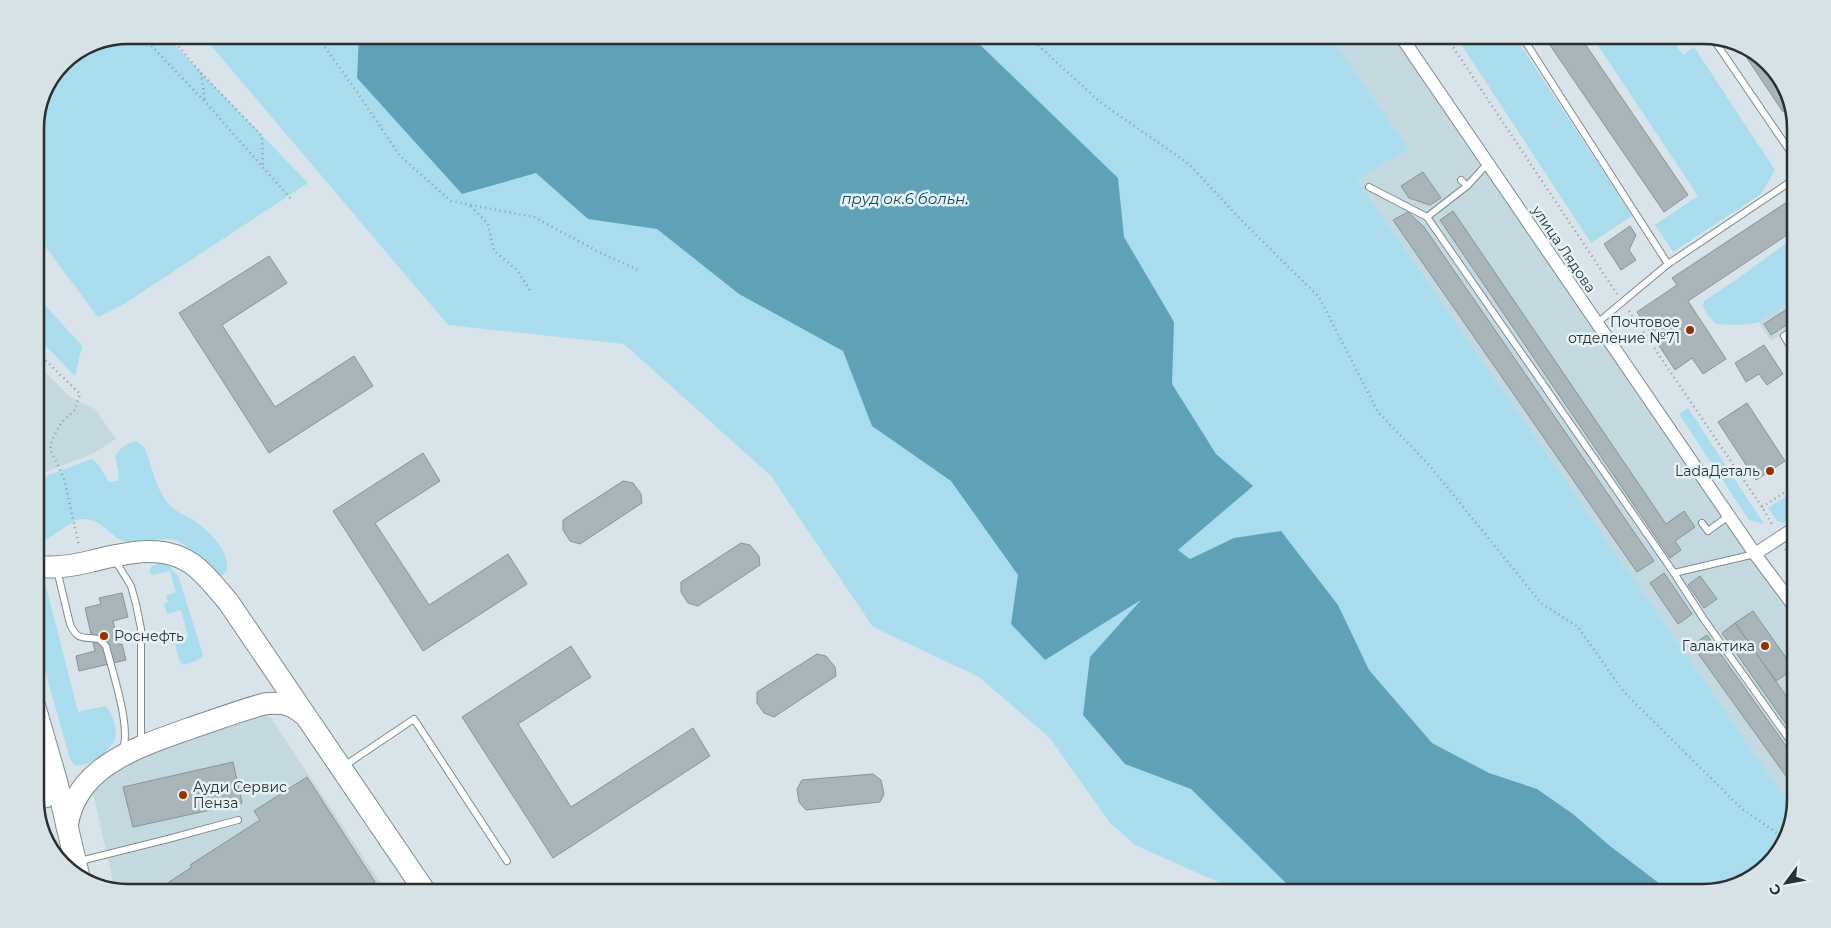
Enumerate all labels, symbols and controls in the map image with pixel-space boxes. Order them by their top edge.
water label: пруд ок.6 больн. [841,189,969,208]
street label: улица Лядова [1528,201,1600,296]
place label: Почтовое отделение №71 [1568,313,1680,347]
marker: Почтовое отделение №71 [1684,324,1696,336]
place label: LadaДеталь [1675,462,1760,480]
marker: LadaДеталь [1764,465,1776,477]
place label: Роснефть [114,627,184,645]
marker: Роснефть [98,630,110,642]
place label: Галактика [1682,637,1755,655]
marker: Галактика [1759,640,1771,652]
place label: Ауди Сервис Пенза [193,778,287,812]
marker: Ауди Сервис Пенза [177,789,189,801]
north arrow [1761,858,1811,908]
text: С [1765,881,1785,899]

